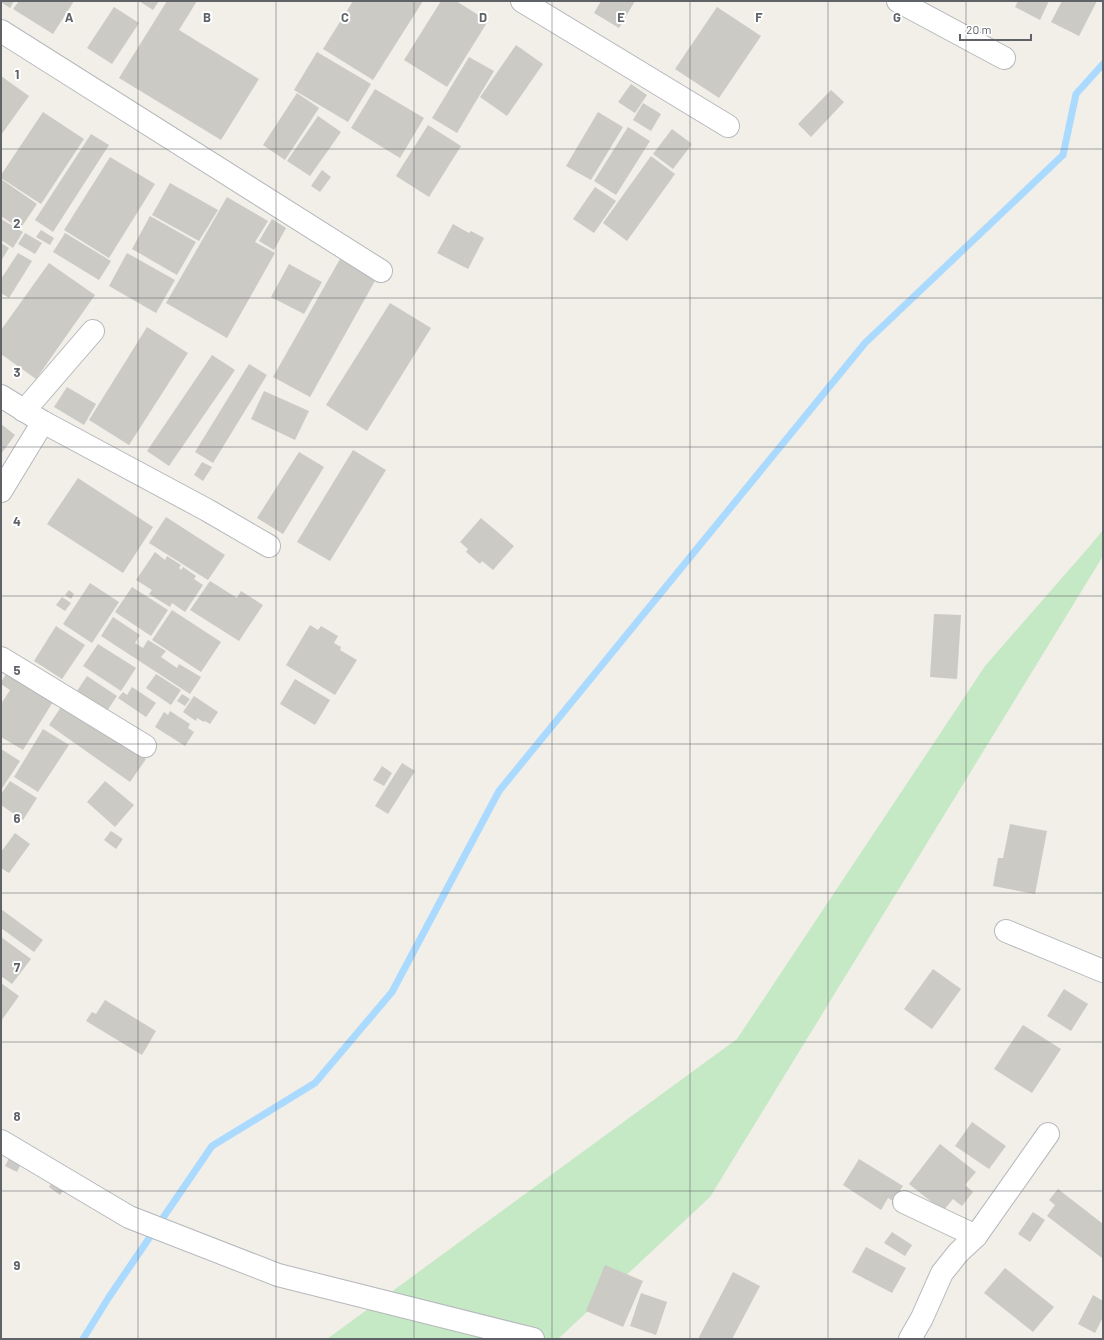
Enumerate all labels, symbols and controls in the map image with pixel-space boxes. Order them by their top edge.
text: A [65,9,74,25]
text: B [203,9,211,25]
text: C [341,9,349,25]
text: D [479,9,487,25]
text: E [617,9,625,25]
text: F [755,9,763,25]
text: G [893,9,901,25]
scale bar [960,16,1031,42]
text: 20 m [966,22,992,36]
text: 1 [15,66,19,82]
text: 2 [13,215,21,231]
text: 3 [13,364,21,380]
text: 4 [13,513,21,529]
text: 5 [13,662,21,678]
text: 6 [14,810,21,826]
text: 7 [14,959,21,975]
text: 8 [13,1108,21,1124]
text: 9 [14,1257,21,1273]

